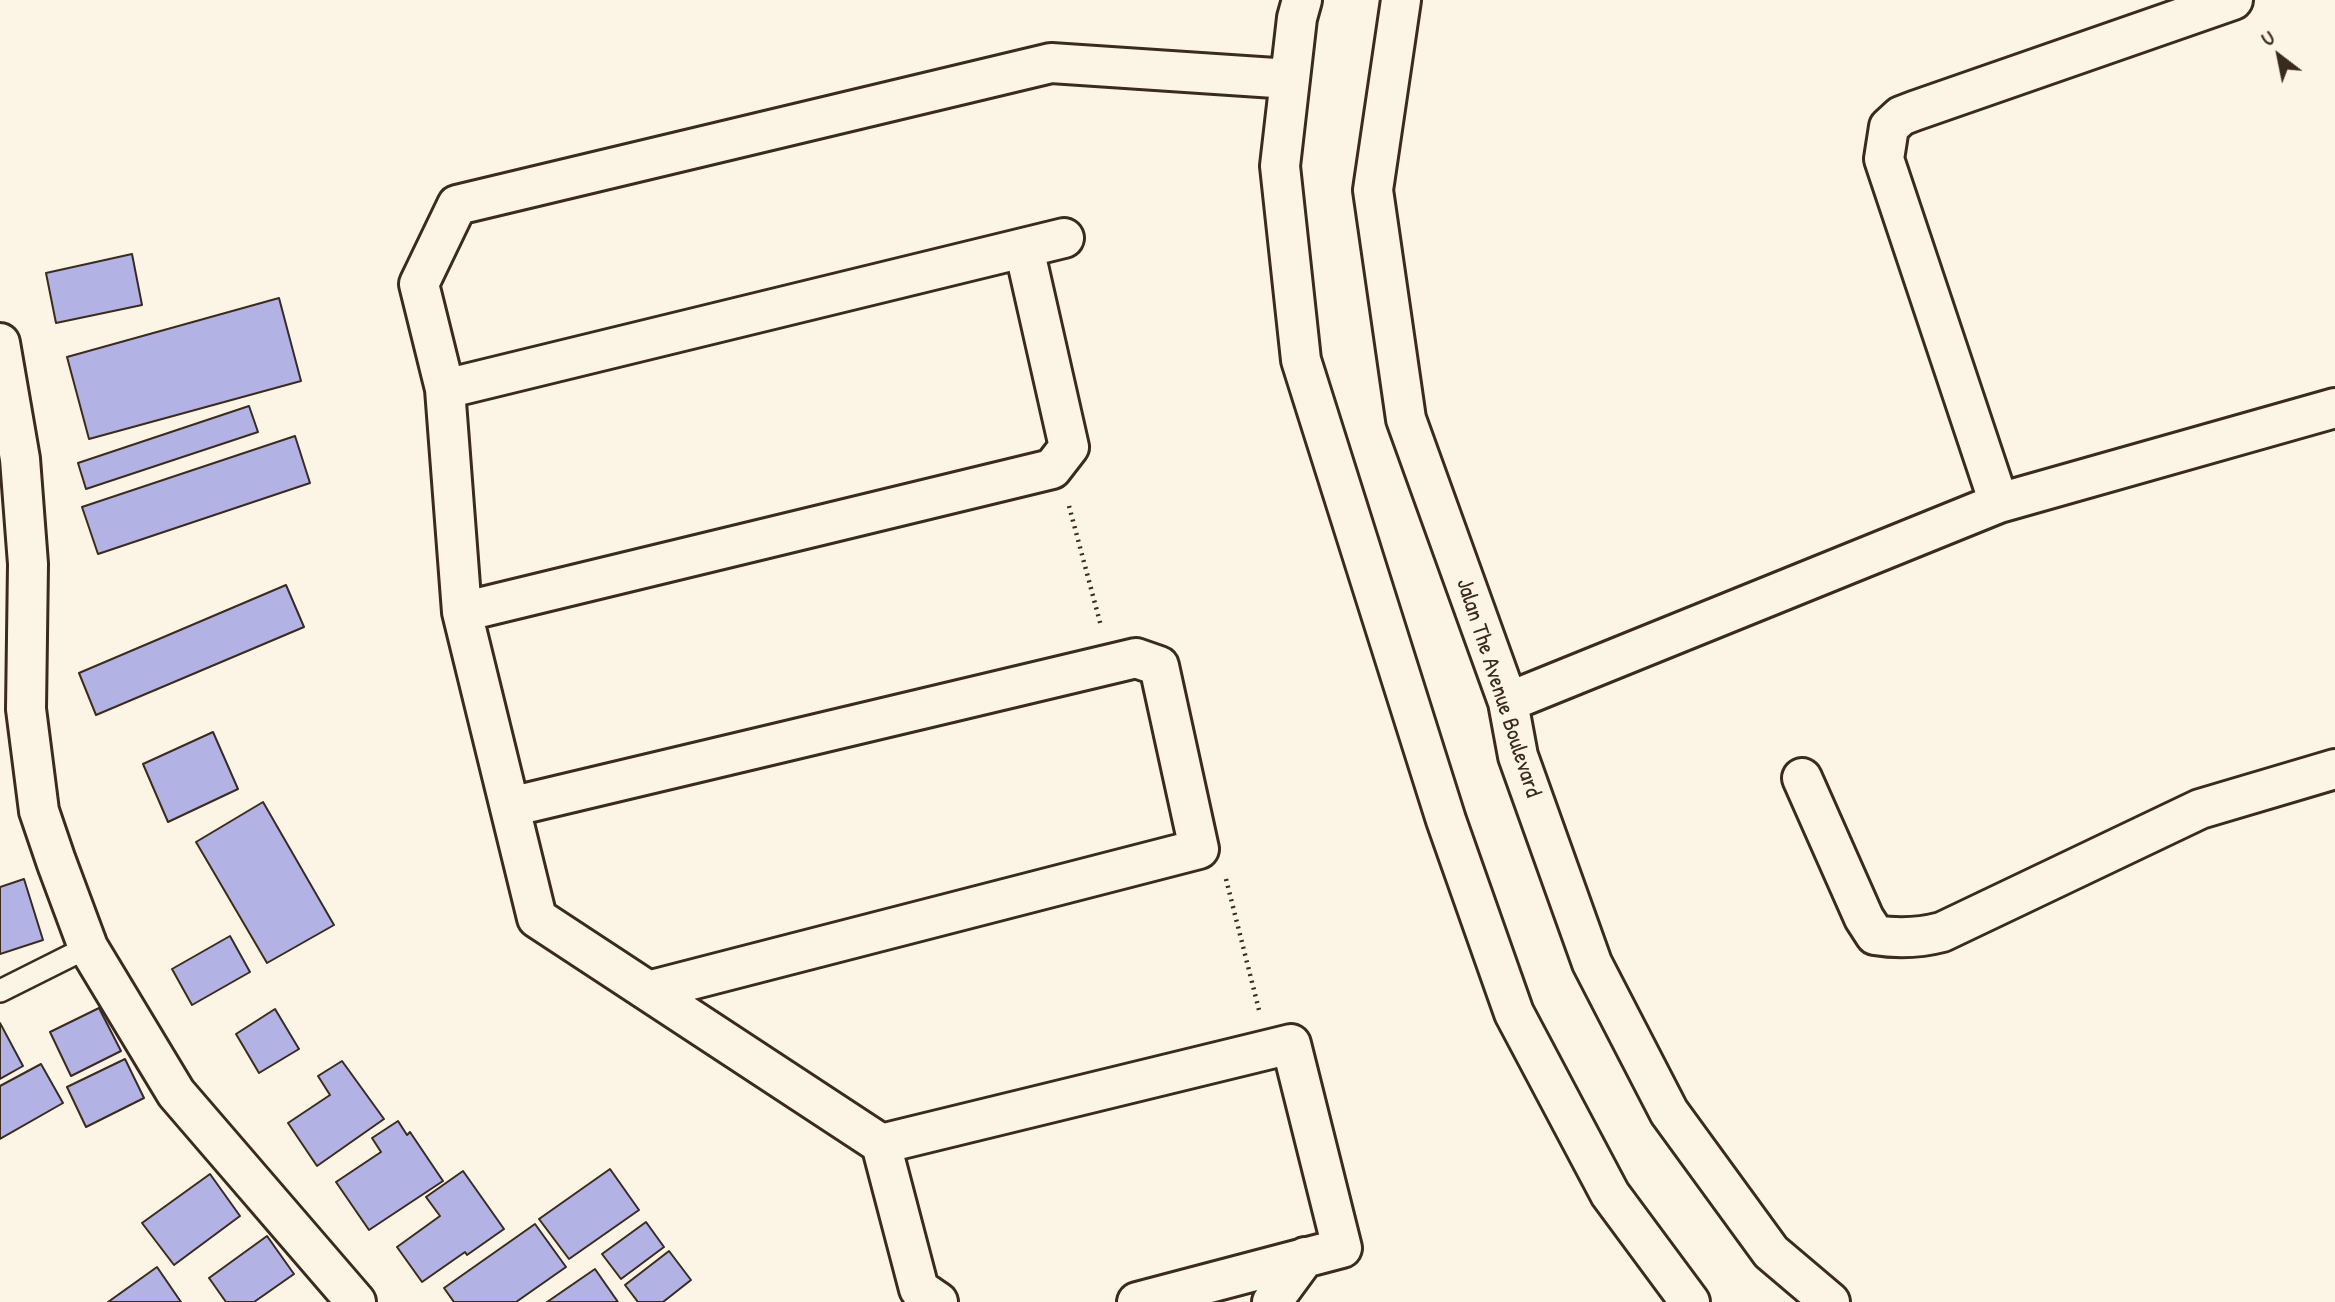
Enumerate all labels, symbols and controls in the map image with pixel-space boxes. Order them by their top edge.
north arrow [2244,21,2314,91]
text: U [2257,24,2279,52]
street label: Jalan The Avenue Boulevard [1450,575,1546,801]

